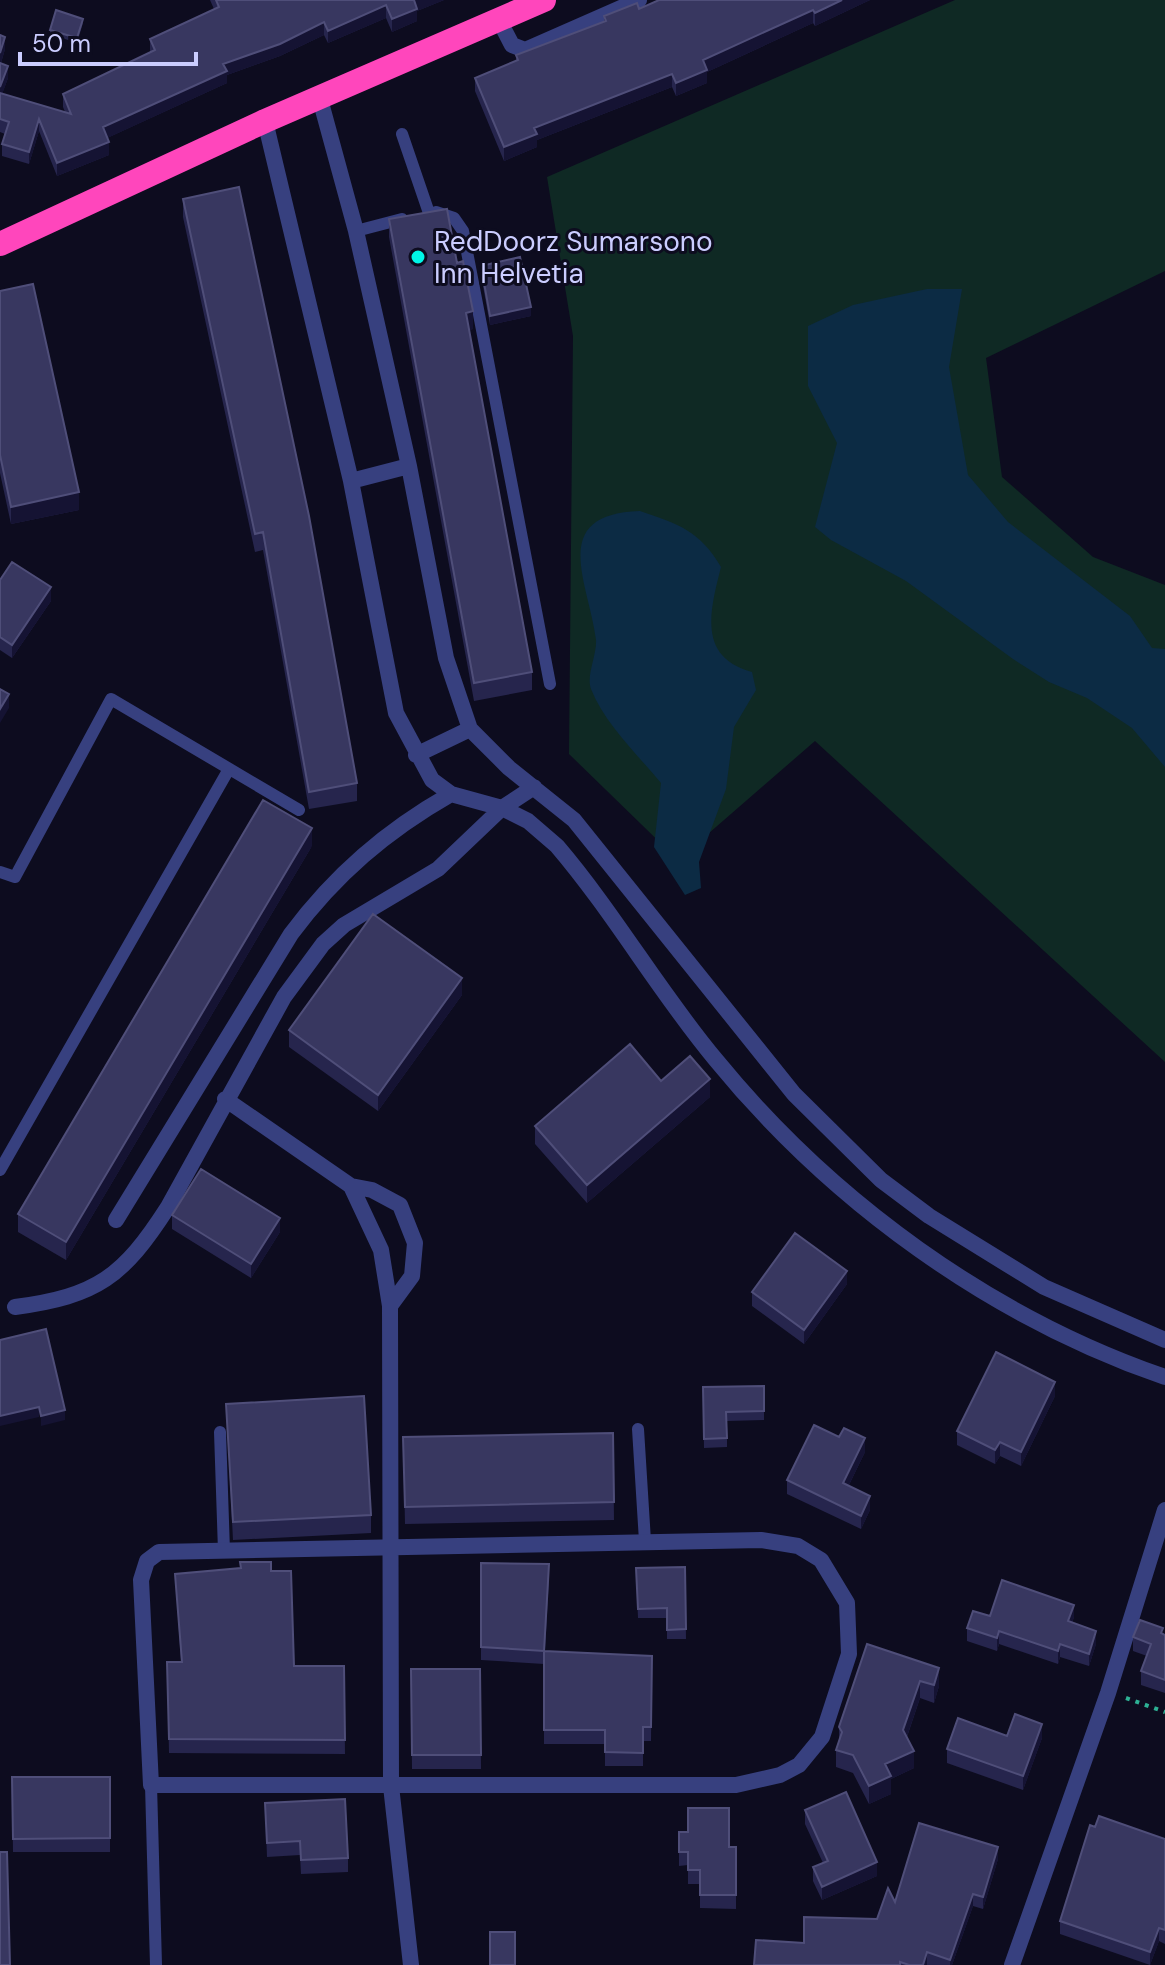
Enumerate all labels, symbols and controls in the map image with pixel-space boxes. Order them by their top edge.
scale bar [20,16,196,66]
text: 50 m [32,28,91,59]
place label: RedDoorz Sumarsono Inn Helvetia [434,223,713,292]
marker: RedDoorz Sumarsono Inn Helvetia [409,248,427,266]

